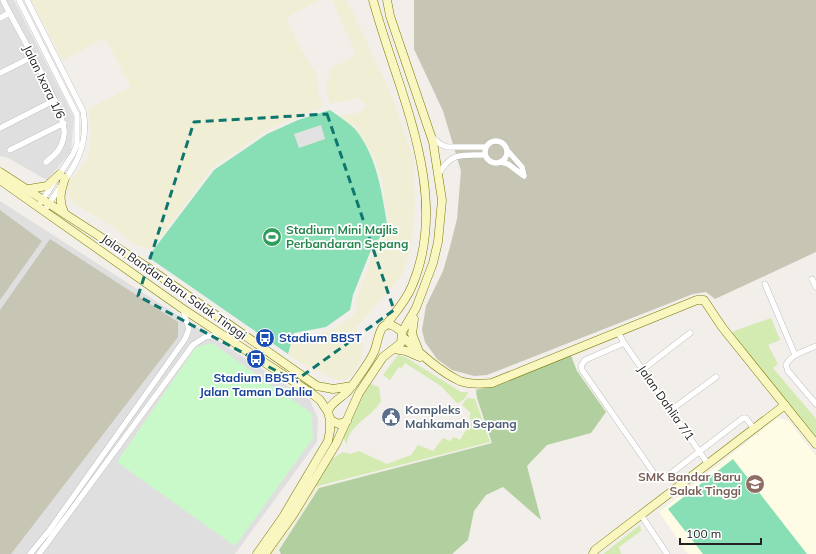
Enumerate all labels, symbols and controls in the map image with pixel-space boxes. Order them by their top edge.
street label: Jalan Ixora 1/6 [20,43,69,121]
place label: Stadium Mini Majlis Perbandaran Sepang [286,222,409,251]
sports icon: Stadium Mini Majlis Perbandaran Sepang [261,226,283,248]
street label: Jalan Bandar Baru Salak Tinggi [99,231,250,343]
bus stop icon: Stadium BBST [254,327,276,349]
place label: Stadium BBST [279,330,363,345]
bus stop icon: Stadium BBST, Jalan Taman Dahlia [245,348,267,370]
street label: Jalan Dahlia 7/1 [635,362,698,443]
place label: Stadium BBST, Jalan Taman Dahlia [199,370,313,399]
place label: Kompleks Mahkamah Sepang [405,402,517,431]
public building icon: Kompleks Mahkamah Sepang [380,406,402,428]
place label: SMK Bandar Baru Salak Tinggi [638,469,741,498]
school or university icon: SMK Bandar Baru Salak Tinggi [744,473,766,495]
scale bar [680,520,761,546]
text: 100 m [686,526,721,541]

